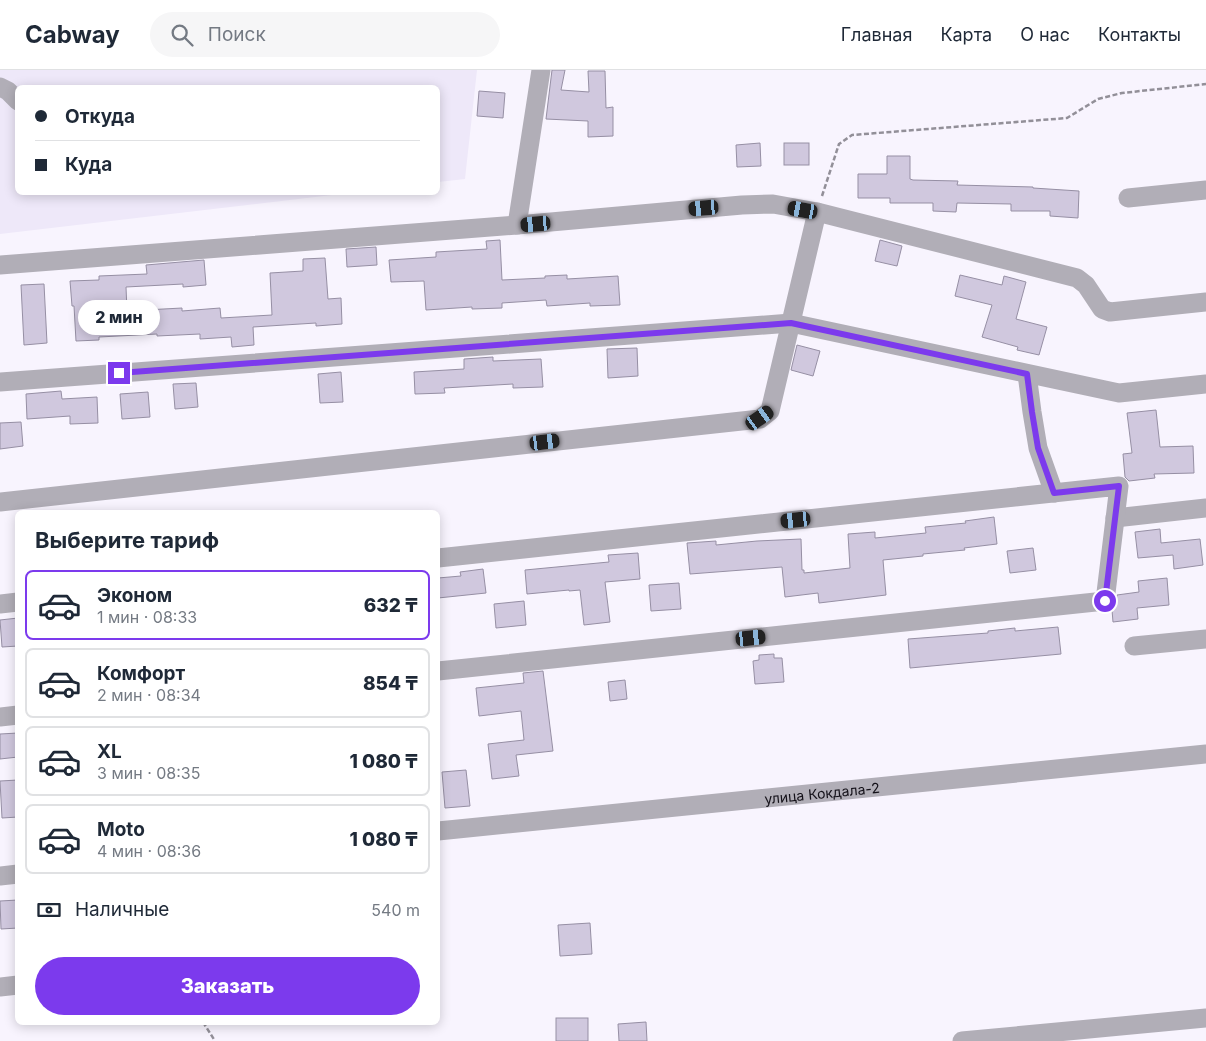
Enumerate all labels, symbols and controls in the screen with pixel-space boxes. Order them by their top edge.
search box [150,12,500,57]
text: Cabway [25,20,120,49]
icon: search [168,21,196,49]
text: Поиск [208,23,266,46]
text: Главная [841,24,912,45]
text: Карта [940,24,992,45]
text: О нас [1020,24,1070,45]
text: Контакты [1098,24,1181,45]
text: Откуда [65,105,135,128]
text: Куда [65,153,112,176]
car [688,199,719,217]
car [786,200,819,220]
car [520,215,551,233]
callout: 2 мин [78,300,160,336]
text: 2 мин [95,307,143,327]
route end [108,362,130,384]
car [743,403,776,433]
car [529,433,560,451]
car [780,511,811,529]
text: Выберите тариф [35,527,219,553]
icon: car [37,583,82,628]
text: Эконом [97,584,172,607]
route start [1094,590,1116,612]
text: 632 ₸ [364,594,418,617]
text: 1 мин · 08:33 [97,607,197,627]
car [735,629,766,647]
icon: car [37,661,82,706]
text: Комфорт [97,662,185,685]
text: 854 ₸ [363,672,418,695]
text: 2 мин · 08:34 [97,685,201,705]
icon: car [37,739,82,784]
text: XL [97,740,122,763]
text: 1 080 ₸ [350,750,418,773]
text: 3 мин · 08:35 [97,763,200,783]
street label: улица Кокдала-2 [764,778,881,807]
icon: car [37,817,82,862]
text: Moto [97,818,145,841]
text: 1 080 ₸ [350,828,418,851]
text: 4 мин · 08:36 [97,841,201,861]
icon: cash [35,896,63,924]
text: Наличные [75,898,169,921]
text: 540 m [371,900,420,920]
button: Заказать [35,957,420,1015]

